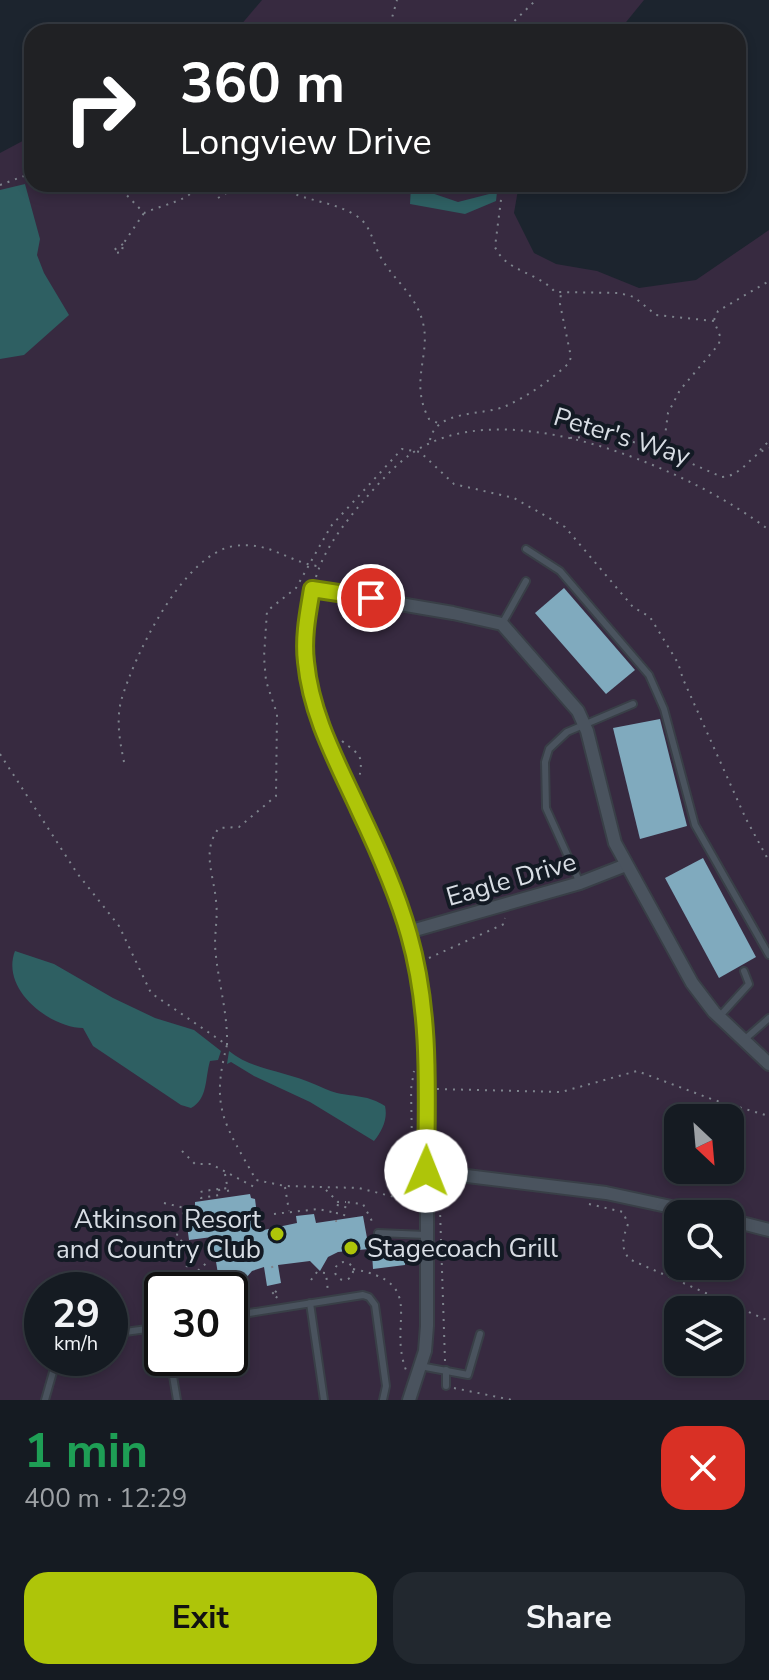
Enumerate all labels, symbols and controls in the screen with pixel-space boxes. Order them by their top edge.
text: 360 m [180,45,345,122]
icon: right [48,56,152,160]
text: Longview Drive [180,118,432,167]
street label: Peter's Way [549,399,695,474]
pin [337,564,405,632]
icon: arrive [349,576,393,620]
street label: Eagle Drive [442,844,580,915]
north arrow [664,1104,744,1184]
map controls [664,1104,744,1376]
position arrow [384,1129,468,1213]
button: search [664,1200,744,1280]
place label: Atkinson Resort and Country Club [56,1202,262,1267]
marker: Atkinson Resort and Country Club [268,1225,286,1243]
place label: Stagecoach Grill [367,1231,558,1266]
marker: Stagecoach Grill [342,1239,360,1257]
speed limit sign: 30 [144,1272,248,1376]
text: 29 [52,1287,100,1341]
button: layers [664,1296,744,1376]
text: km/h [54,1330,98,1357]
text: 1 min [24,1418,148,1484]
button: close [661,1426,745,1510]
text: 400 m · 12:29 [24,1481,187,1516]
button: Exit [24,1572,377,1664]
button: Share [393,1572,745,1664]

